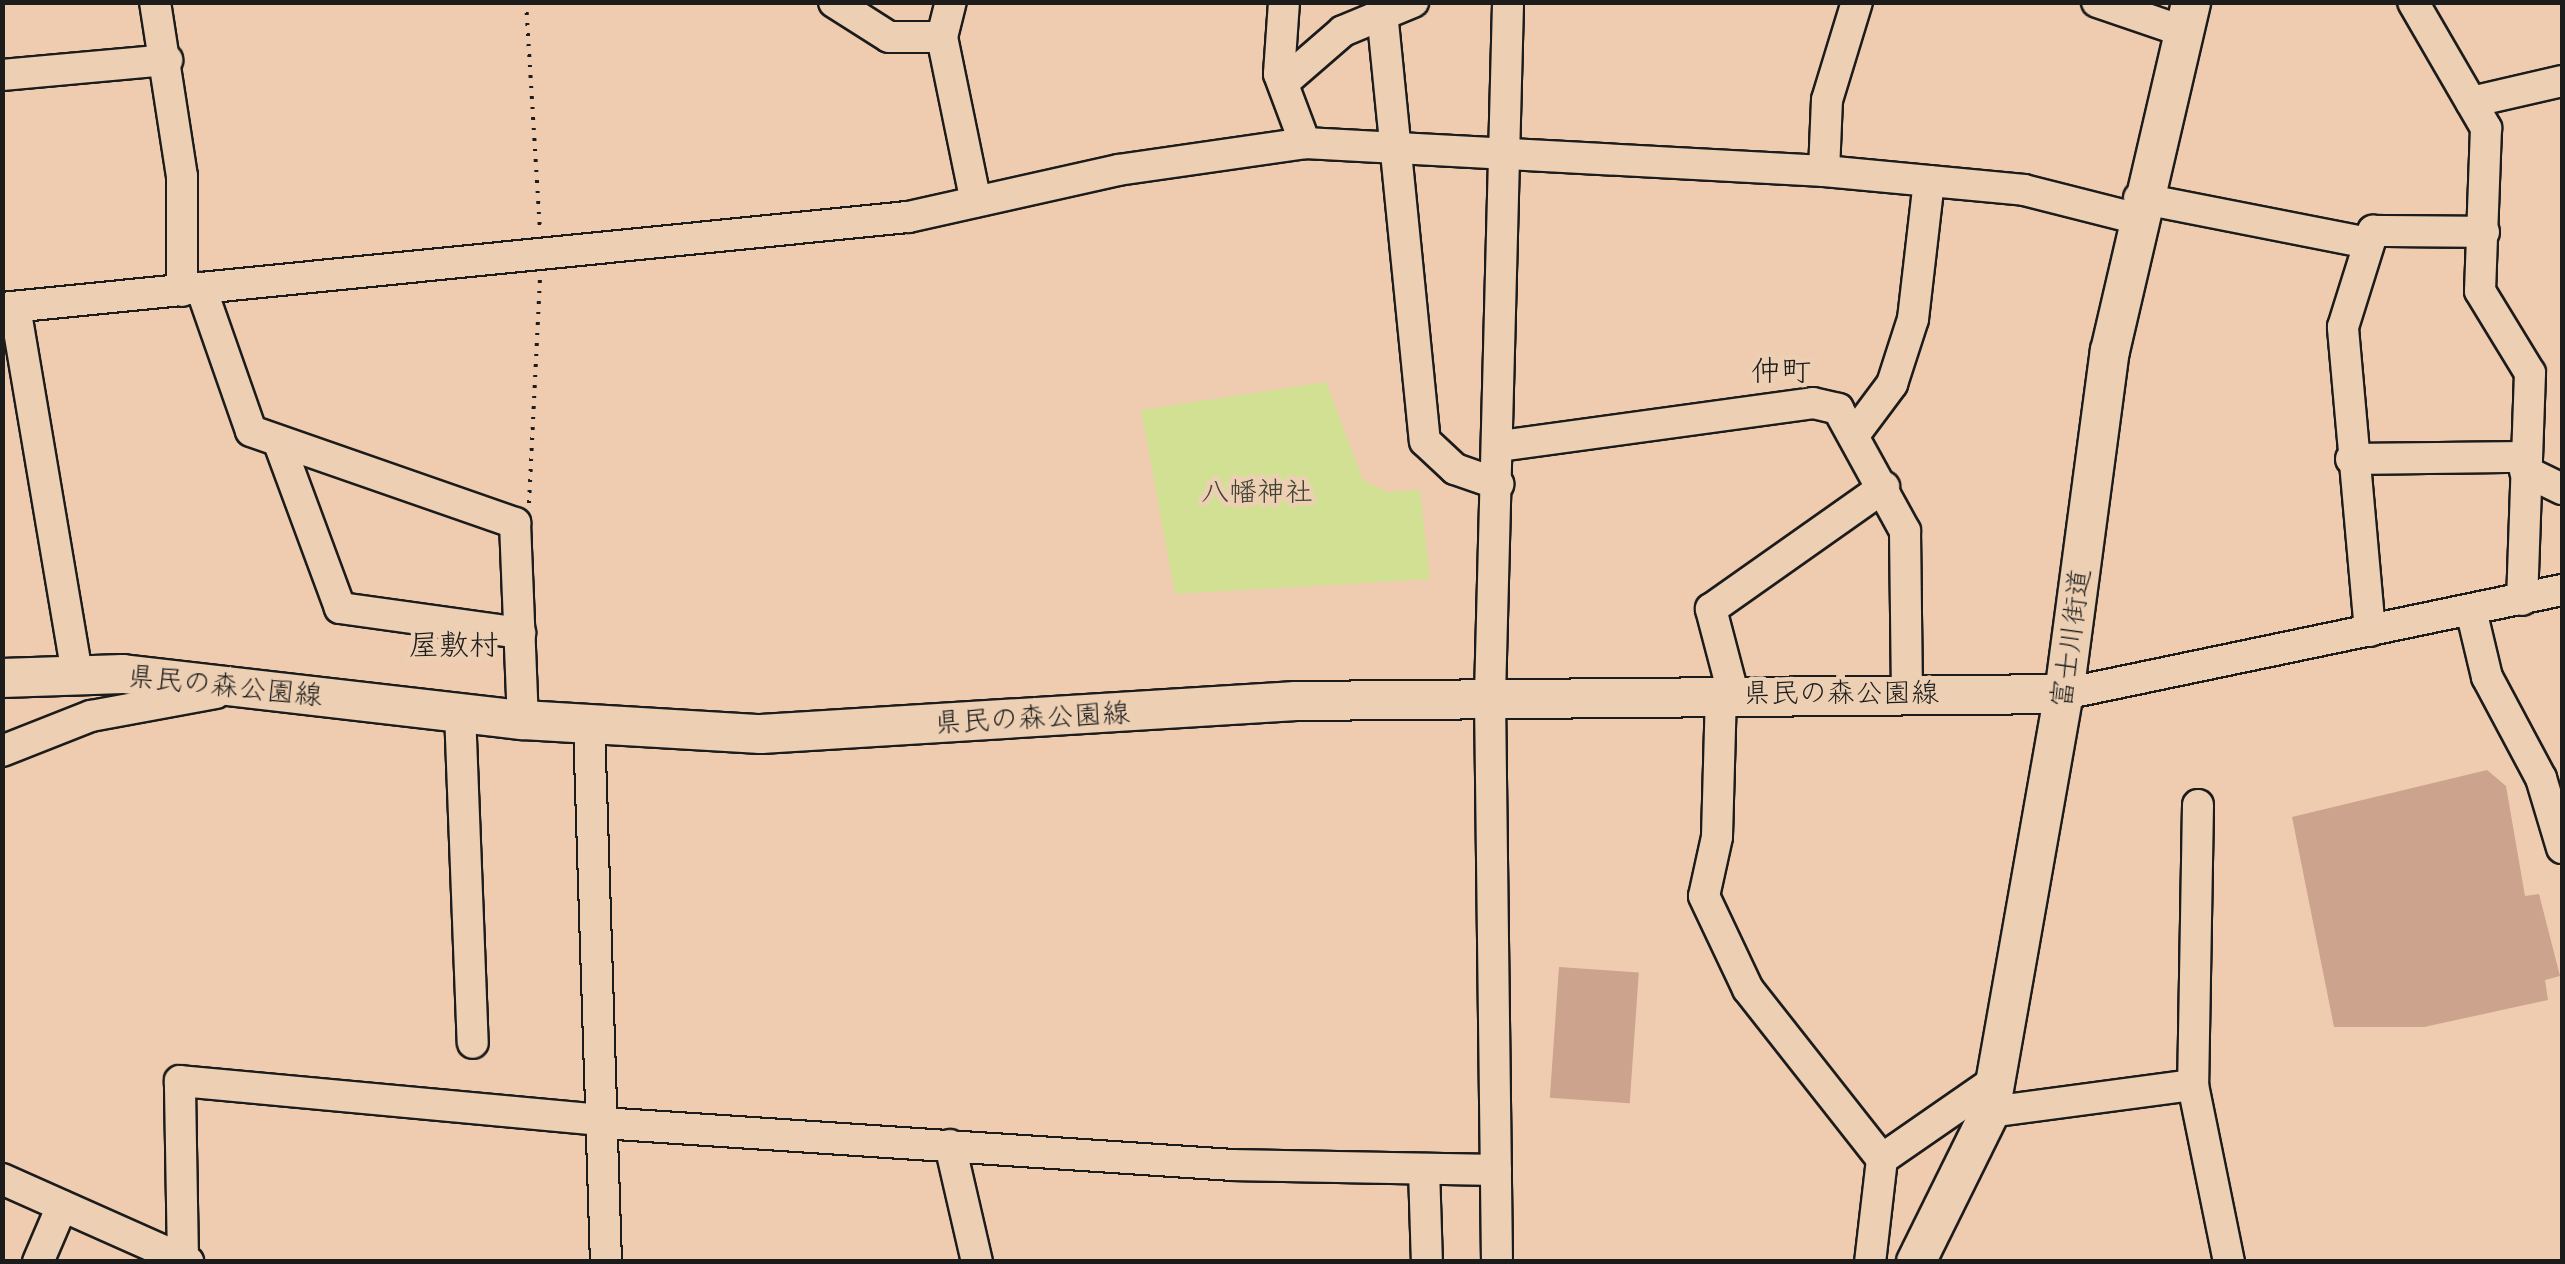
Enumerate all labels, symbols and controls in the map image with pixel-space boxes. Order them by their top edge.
district label: 仲町 [1751,353,1811,389]
park label: 八幡神社 [1201,474,1313,508]
street label: 富士川街道 [2044,566,2096,710]
district label: 屋敷村 [409,627,499,663]
street label: 県民の森公園線 [126,658,324,712]
street label: 県民の森公園線 [1743,675,1939,709]
street label: 県民の森公園線 [933,695,1131,739]

